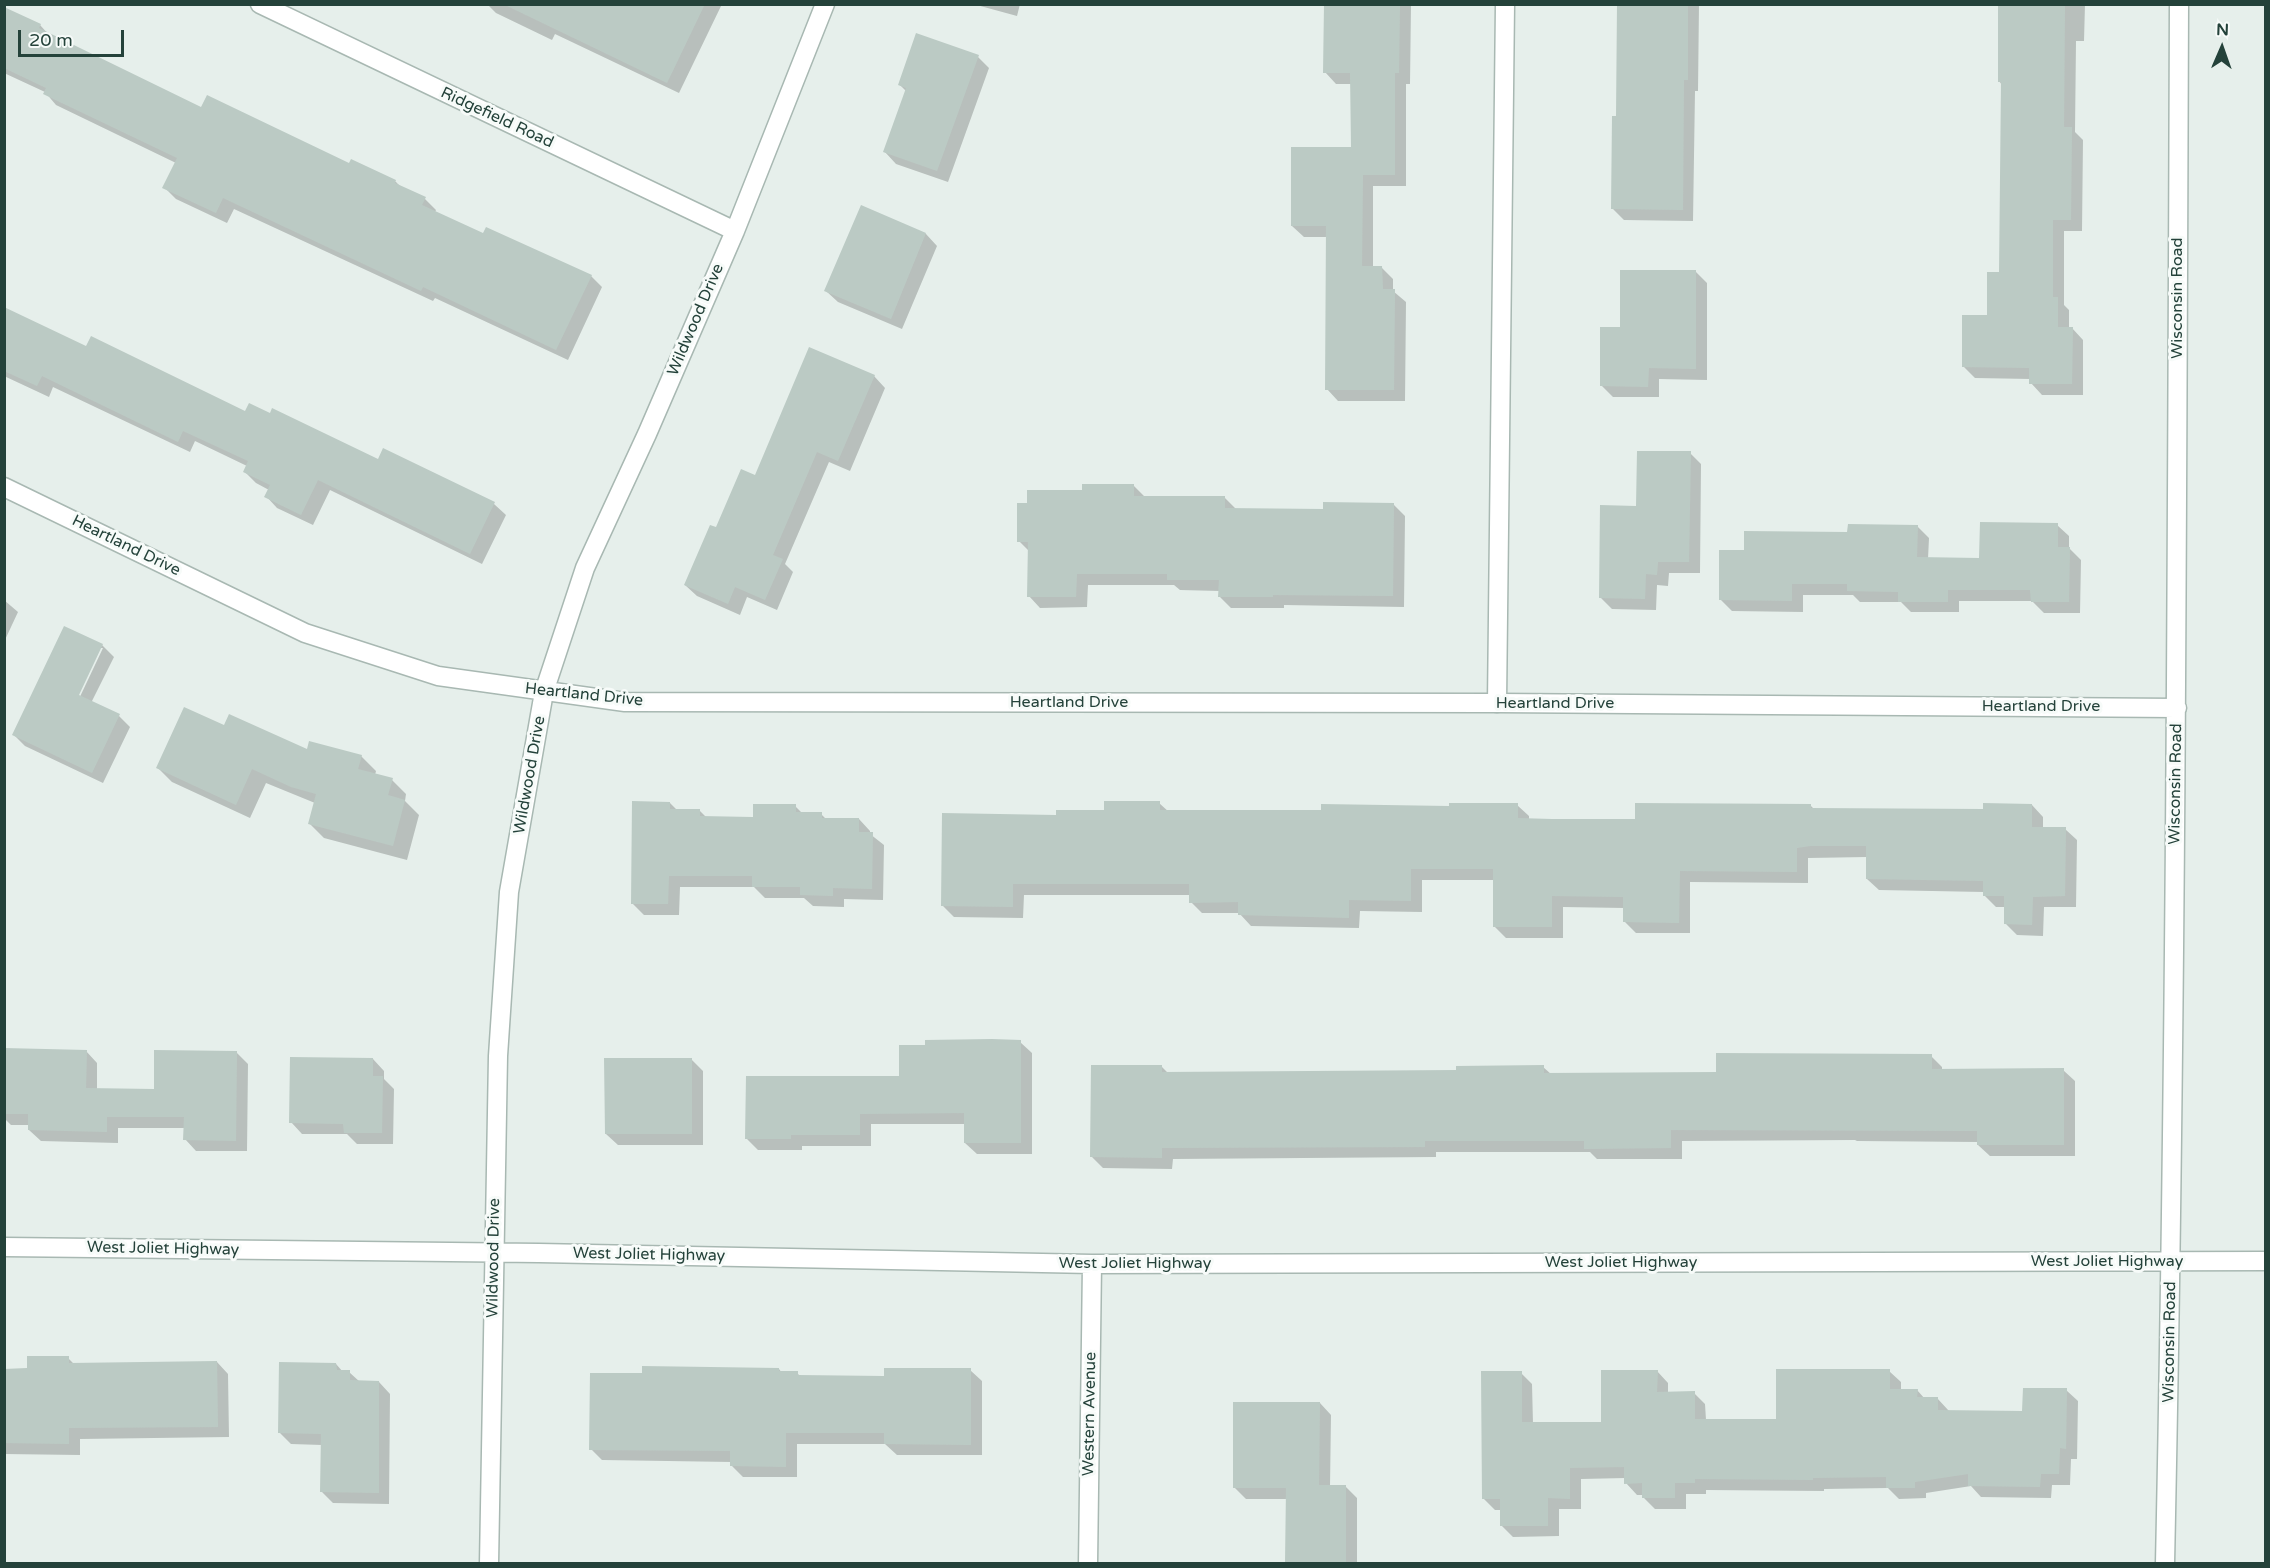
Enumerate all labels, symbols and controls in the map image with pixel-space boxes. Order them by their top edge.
scale bar [21,18,128,56]
north arrow [2192,18,2252,78]
text: N [2216,20,2229,40]
text: 20 m [29,29,73,51]
street label: Ridgefield Road [438,83,556,153]
street label: Wisconsin Road [2168,237,2188,359]
street label: Wildwood Drive [664,261,728,379]
street label: Heartland Drive [69,511,183,581]
street label: Heartland Drive [524,679,644,711]
street label: Heartland Drive [1010,693,1128,713]
street label: Heartland Drive [1496,694,1614,714]
street label: Heartland Drive [1982,697,2100,717]
street label: Wildwood Drive [510,714,550,836]
street label: Wisconsin Road [2165,723,2187,845]
street label: Wildwood Drive [483,1198,505,1318]
street label: West Joliet Highway [87,1238,239,1260]
street label: West Joliet Highway [573,1244,725,1266]
street label: West Joliet Highway [2031,1252,2183,1272]
street label: West Joliet Highway [1545,1253,1697,1273]
street label: West Joliet Highway [1059,1254,1211,1274]
street label: Wisconsin Road [2159,1281,2181,1403]
street label: Western Avenue [1079,1352,1101,1476]

